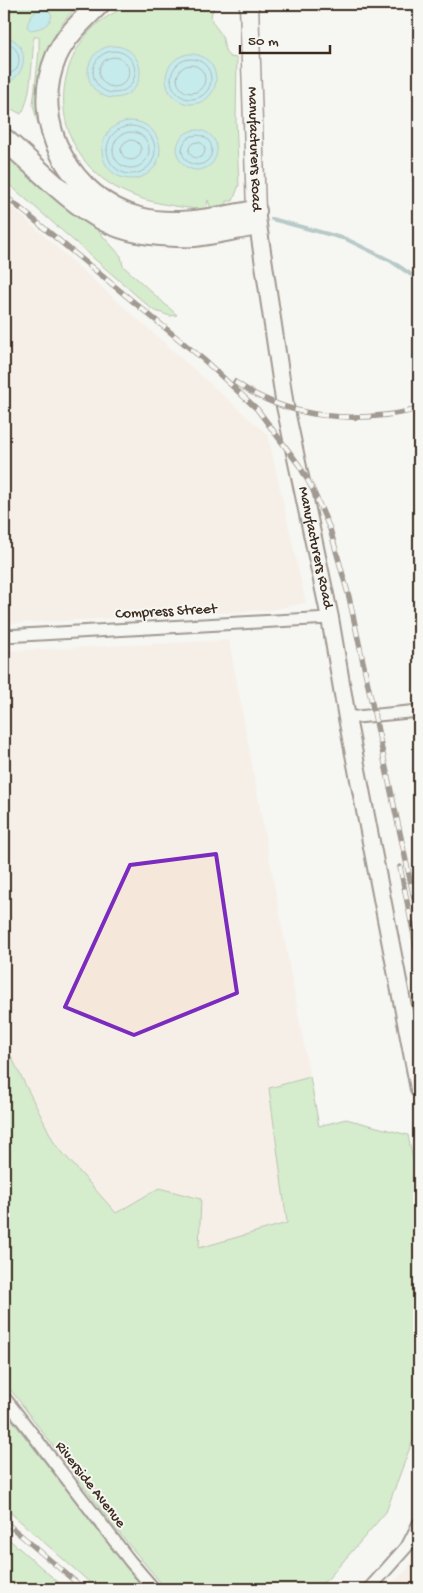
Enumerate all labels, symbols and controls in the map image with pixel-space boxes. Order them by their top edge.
scale bar [240,22,330,54]
text: 50 m [248,33,279,51]
street label: Manufacturers Road [243,86,265,213]
street label: Manufacturers Road [293,485,337,612]
street label: Compress Street [115,600,219,624]
street label: Riverside Avenue [51,1438,129,1532]

